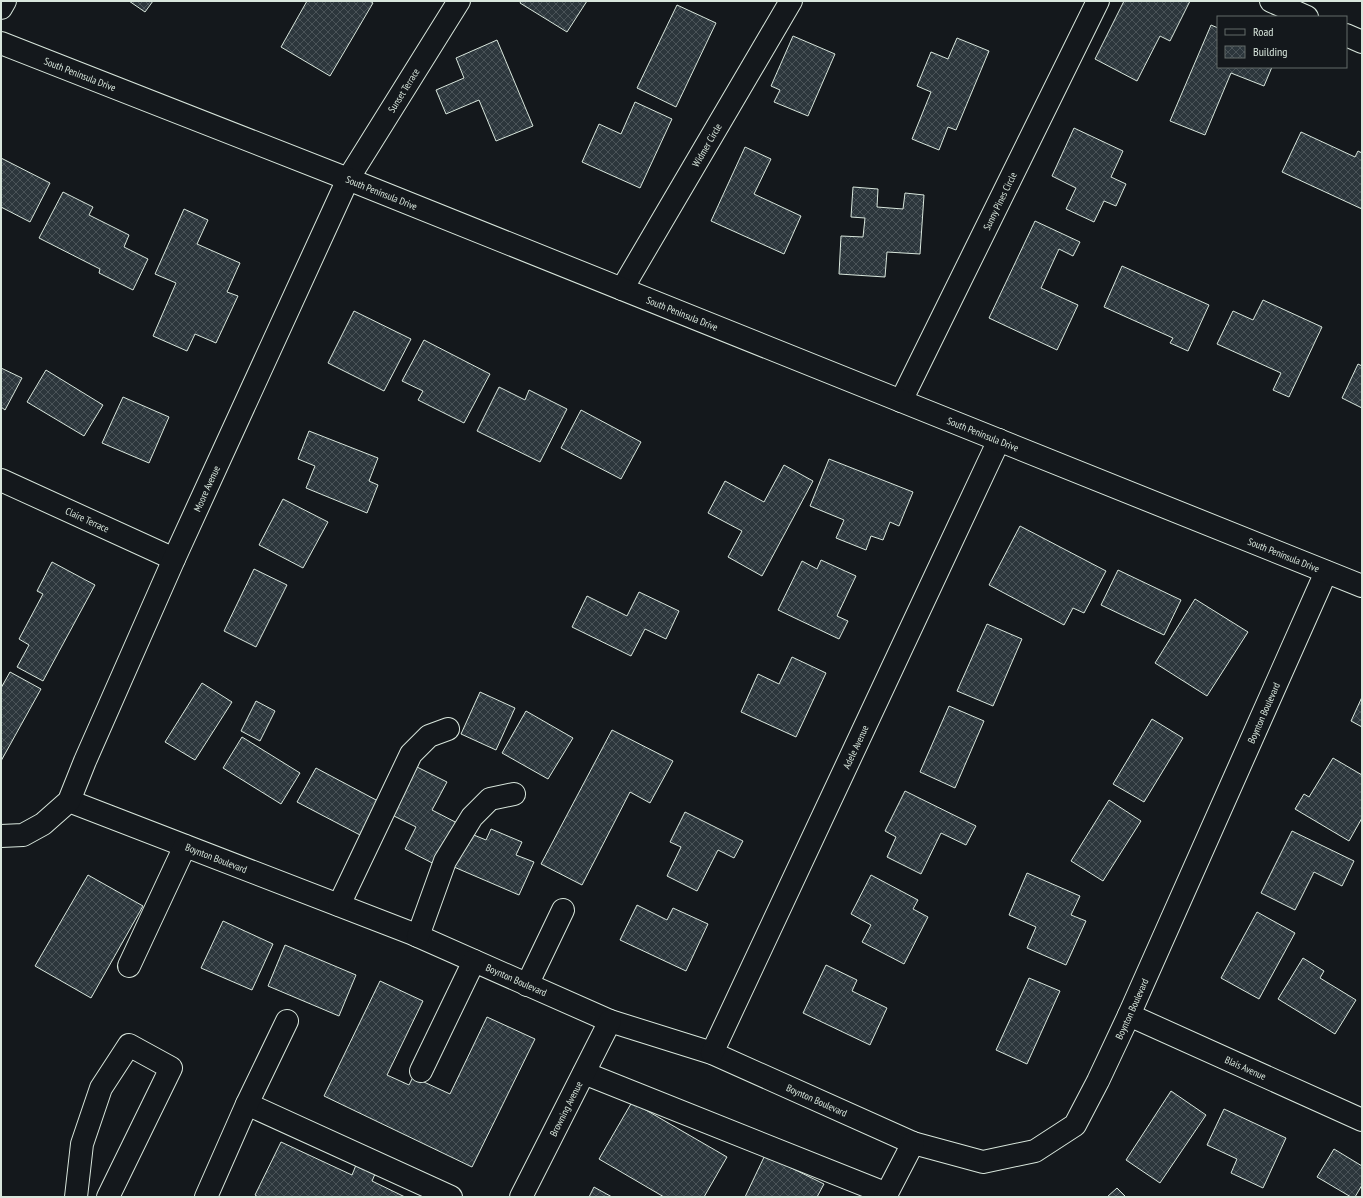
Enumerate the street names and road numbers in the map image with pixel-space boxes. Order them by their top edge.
street label: South Peninsula Drive [42,55,118,94]
street label: Sunset Terrace [385,66,423,115]
street label: Widmer Circle [689,121,725,169]
street label: Sunny Pines Circle [980,170,1020,232]
street label: South Peninsula Drive [344,173,419,213]
street label: South Peninsula Drive [645,293,720,334]
street label: South Peninsula Drive [945,414,1021,455]
street label: Moore Avenue [191,464,223,514]
street label: Claire Terrace [63,504,111,535]
street label: South Peninsula Drive [1246,535,1321,575]
street label: Boynton Boulevard [1245,681,1283,745]
street label: Adele Avenue [840,723,872,771]
street label: Boynton Boulevard [183,841,249,876]
street label: Boynton Boulevard [484,961,549,999]
street label: Boynton Boulevard [1113,977,1151,1041]
street label: Blais Avenue [1223,1053,1268,1083]
street label: Browning Avenue [547,1079,585,1139]
street label: Boynton Boulevard [784,1081,849,1120]

